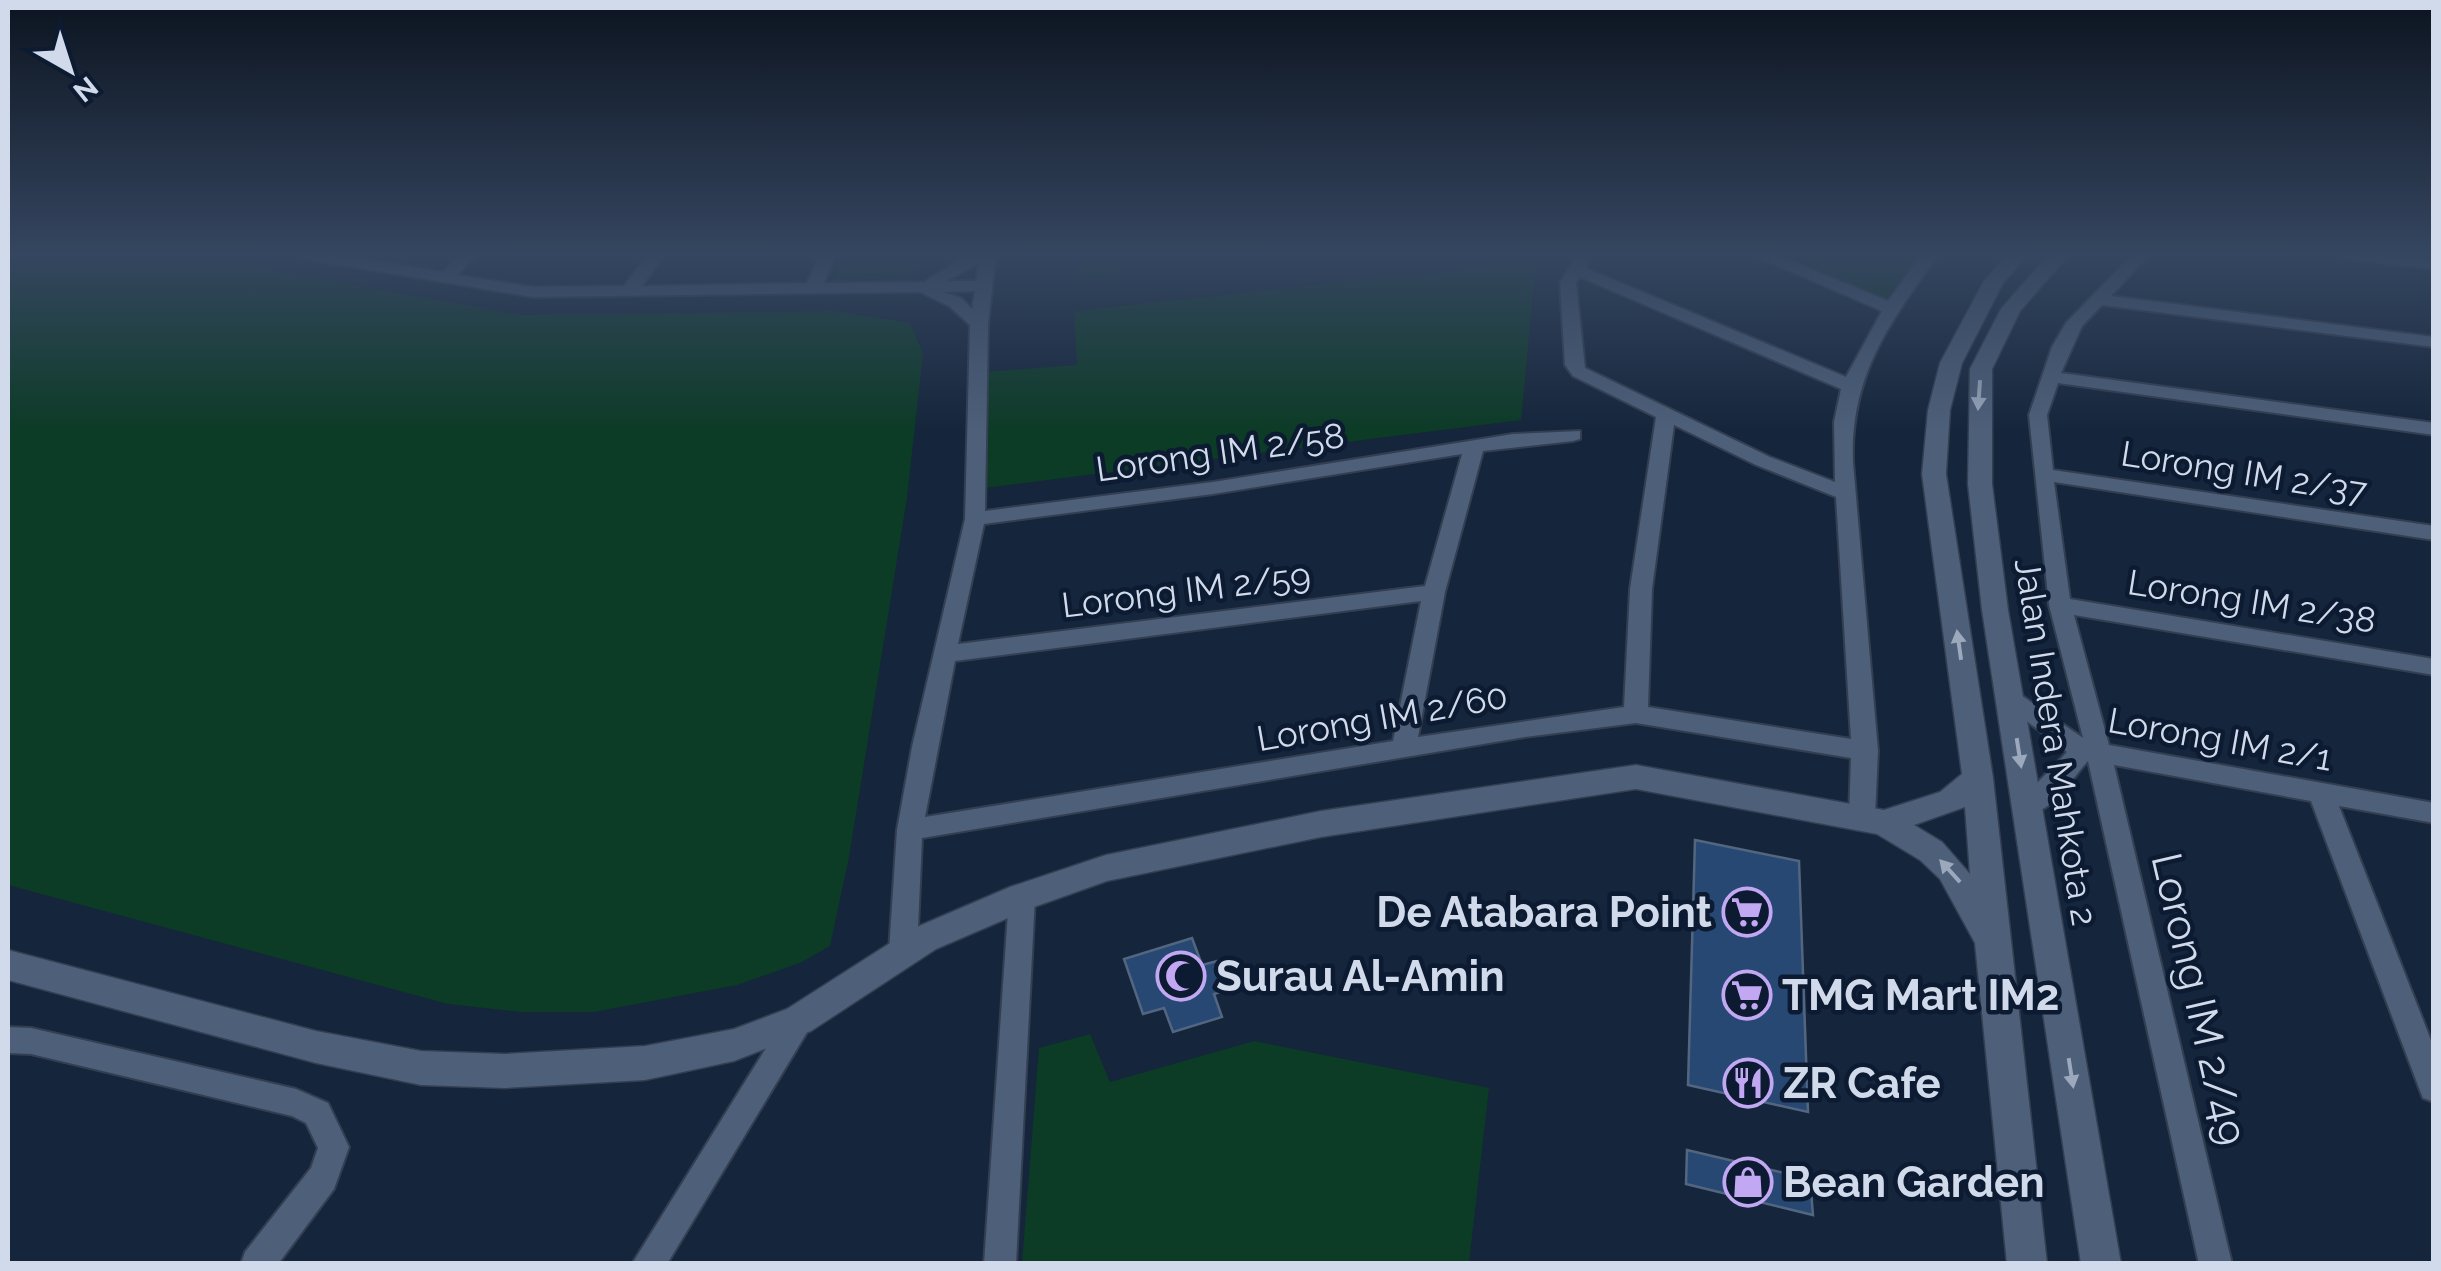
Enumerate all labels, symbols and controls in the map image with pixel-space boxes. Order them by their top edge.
north arrow [20,20,120,120]
text: N [67,69,104,109]
one-way arrow [1971,380,1987,412]
street label: Lorong IM 2/58 [1093,414,1347,490]
street label: Lorong IM 2/37 [2118,432,2370,512]
street label: Lorong IM 2/59 [1059,554,1313,626]
street label: Jalan Indera Mahkota 2 [2007,555,2105,929]
street label: Lorong IM 2/38 [2125,561,2379,641]
one-way arrow [1950,629,1966,660]
street label: Lorong IM 2/60 [1253,675,1511,759]
street label: Lorong IM 2/1 [2105,699,2335,779]
one-way arrow [2012,737,2027,769]
street label: Lorong IM 2/49 [2142,848,2256,1150]
one-way arrow [1939,859,1962,883]
supermarket icon: De Atabara Point [1721,886,1773,938]
place label: De Atabara Point [1376,888,1712,937]
mosque icon: Surau Al-Amin [1155,950,1207,1002]
place label: Surau Al-Amin [1216,952,1505,1001]
supermarket icon: TMG Mart IM2 [1721,969,1773,1021]
place label: TMG Mart IM2 [1782,971,2060,1020]
restaurant icon: ZR Cafe [1722,1057,1774,1109]
one-way arrow [2064,1058,2079,1090]
place label: ZR Cafe [1783,1059,1941,1108]
shop icon: Bean Garden [1722,1156,1774,1208]
place label: Bean Garden [1783,1158,2045,1207]

